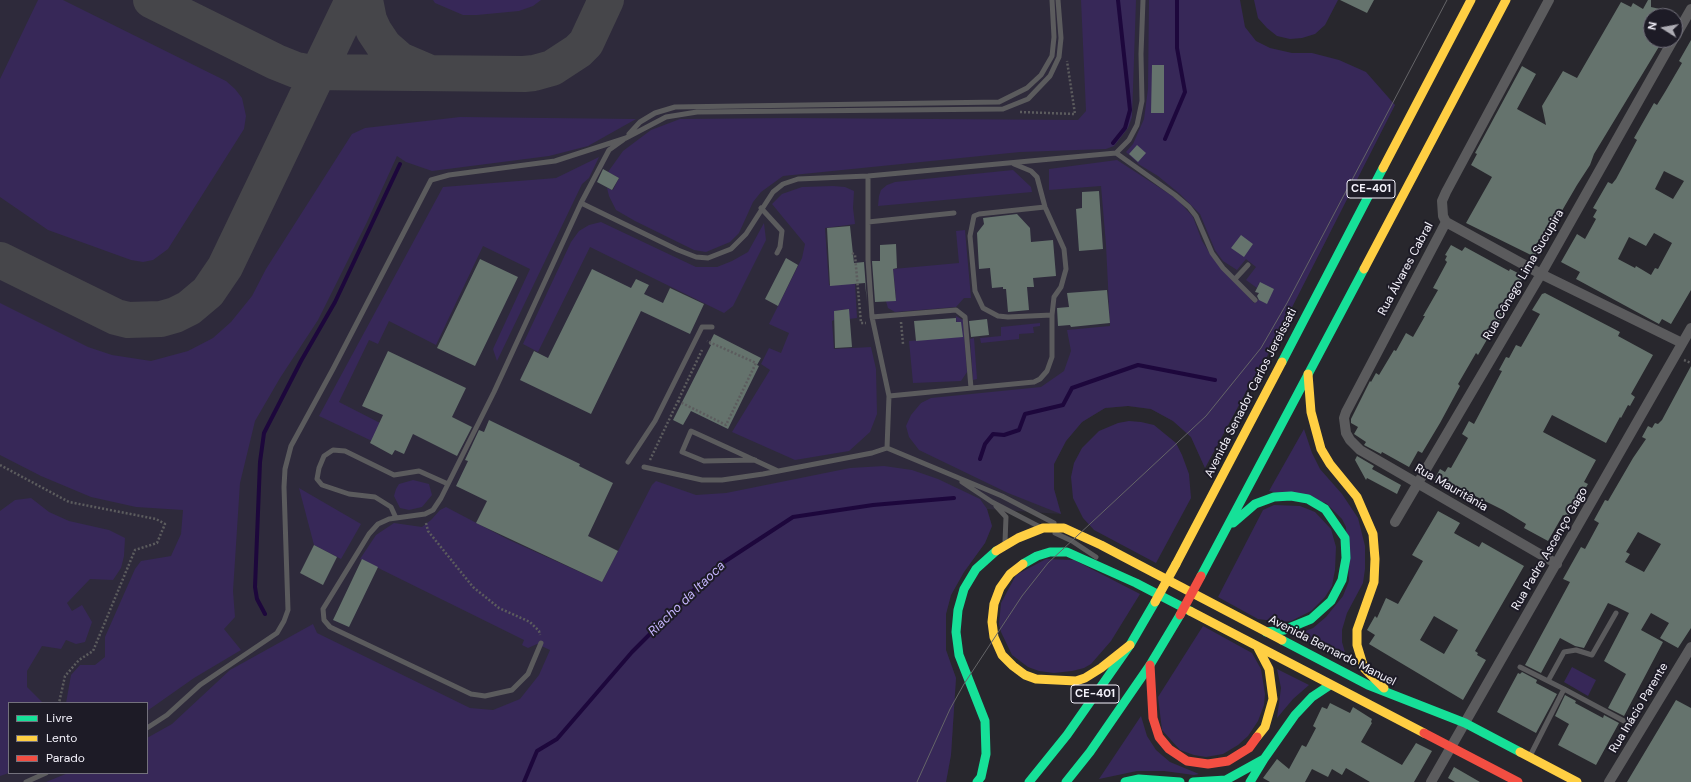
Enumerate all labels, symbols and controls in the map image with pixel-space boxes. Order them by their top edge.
north arrow [1643,8,1683,48]
text: N [1645,21,1660,31]
road number: CE-401 [1347,180,1395,198]
street label: Rua Cônego Lima Sucupira [1481,207,1567,343]
street label: Rua Álvares Cabral [1375,220,1437,318]
street label: Avenida Senador Carlos Jereissati [1202,306,1300,480]
street label: Rua Mauritânia [1412,461,1490,515]
street label: Rua Padre Ascenço Gago [1509,485,1591,613]
water label: Riacho da Itaoca [645,558,729,640]
street label: Avenida Bernardo Manuel [1266,613,1398,689]
street label: Rua Inácio Parente [1606,660,1672,756]
road number: CE-401 [1071,685,1119,703]
legend [8,702,148,774]
text: Livre [46,710,73,726]
text: Lento [46,730,77,746]
text: Parado [46,750,85,766]

